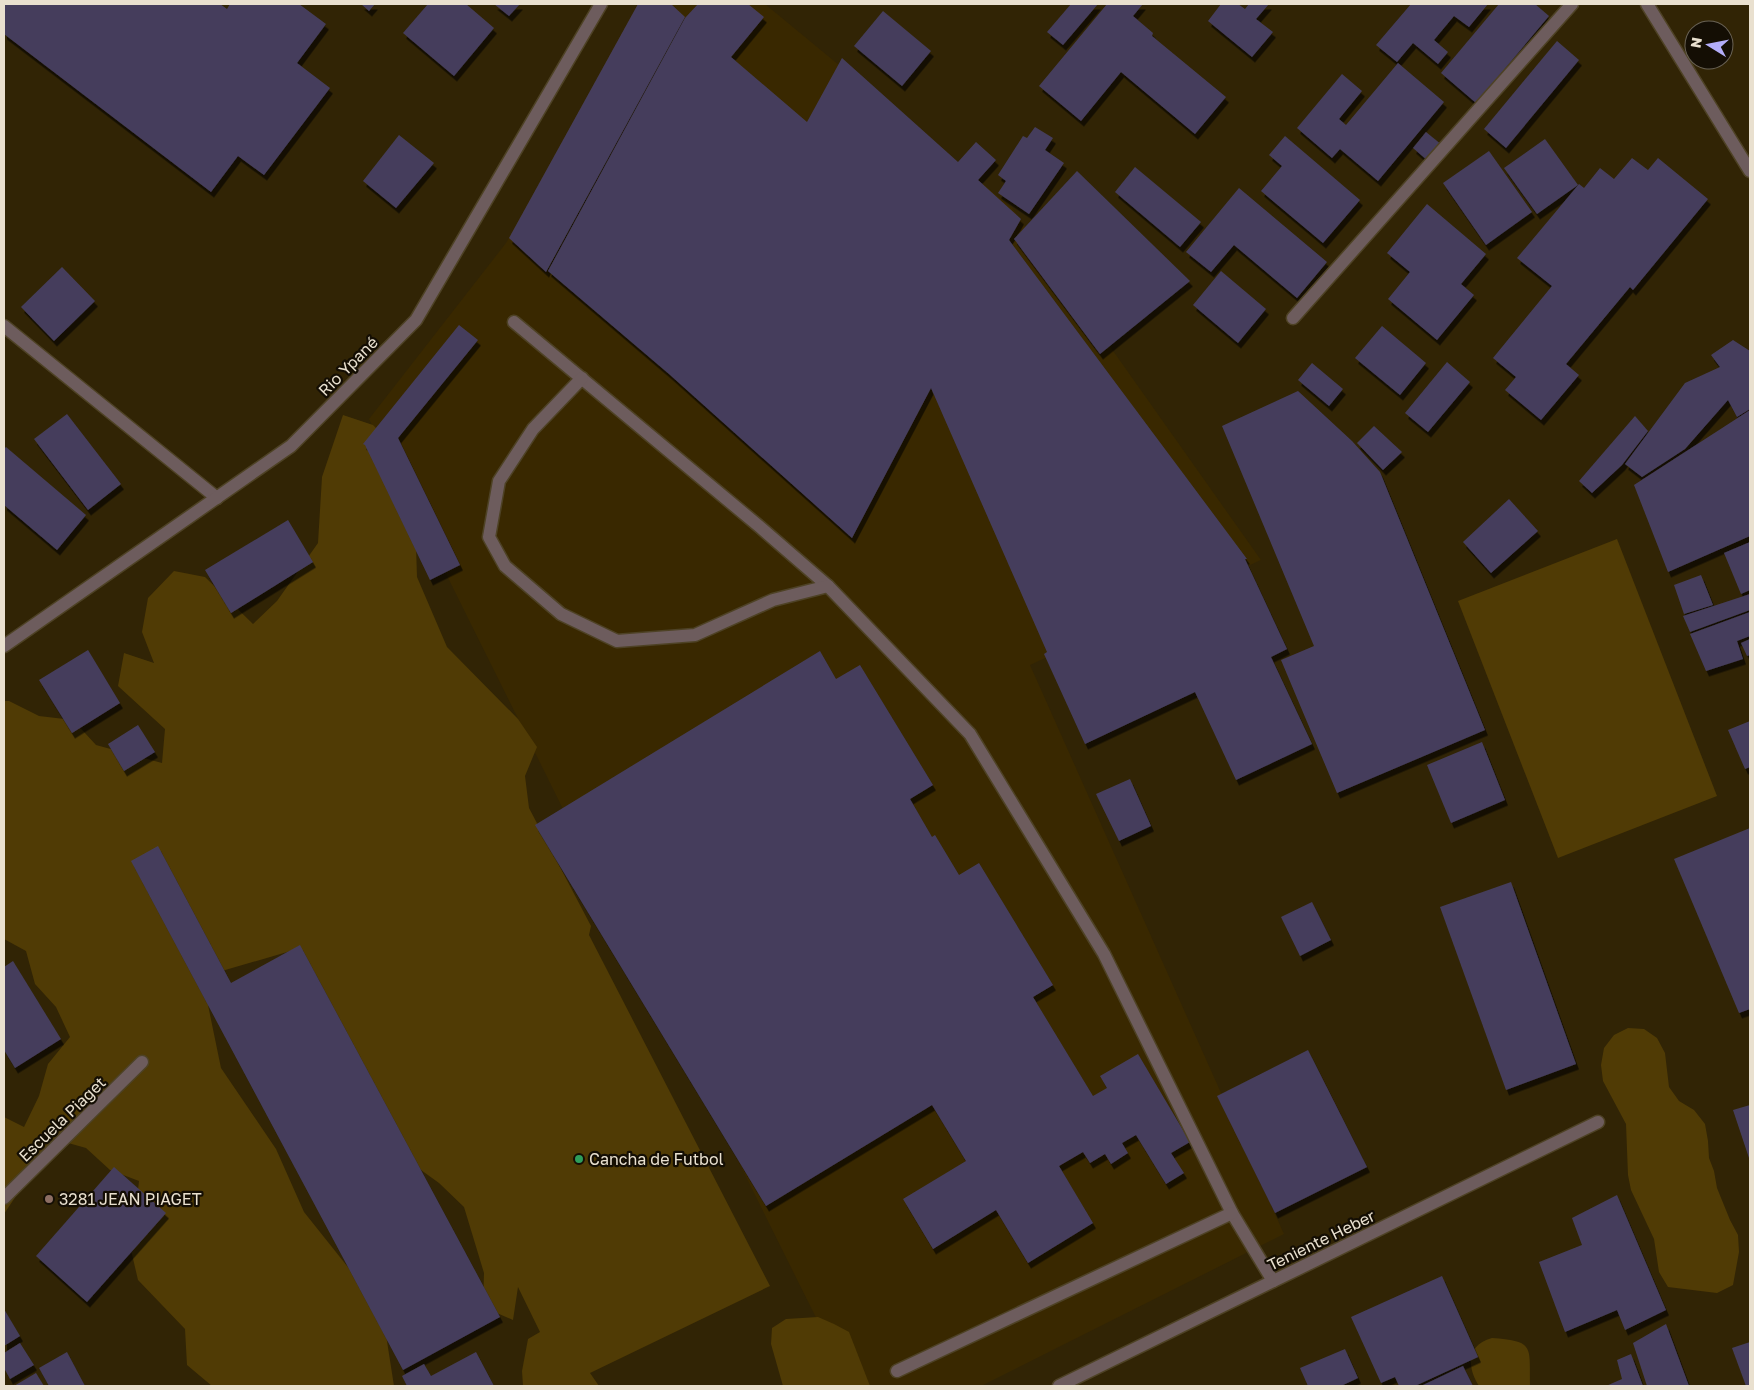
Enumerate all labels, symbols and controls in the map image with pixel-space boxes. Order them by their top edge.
north arrow [1684,20,1734,70]
text: N [1686,36,1705,49]
street label: Rio Ypané [314,332,382,400]
street label: Escuela Piaget [14,1072,110,1166]
place label: Cancha de Futbol [589,1149,724,1169]
marker: Cancha de Futbol [573,1153,585,1165]
place label: 3281 JEAN PIAGET [59,1189,202,1209]
marker: 3281 JEAN PIAGET [43,1193,55,1205]
street label: Teniente Heber [1264,1205,1378,1275]

